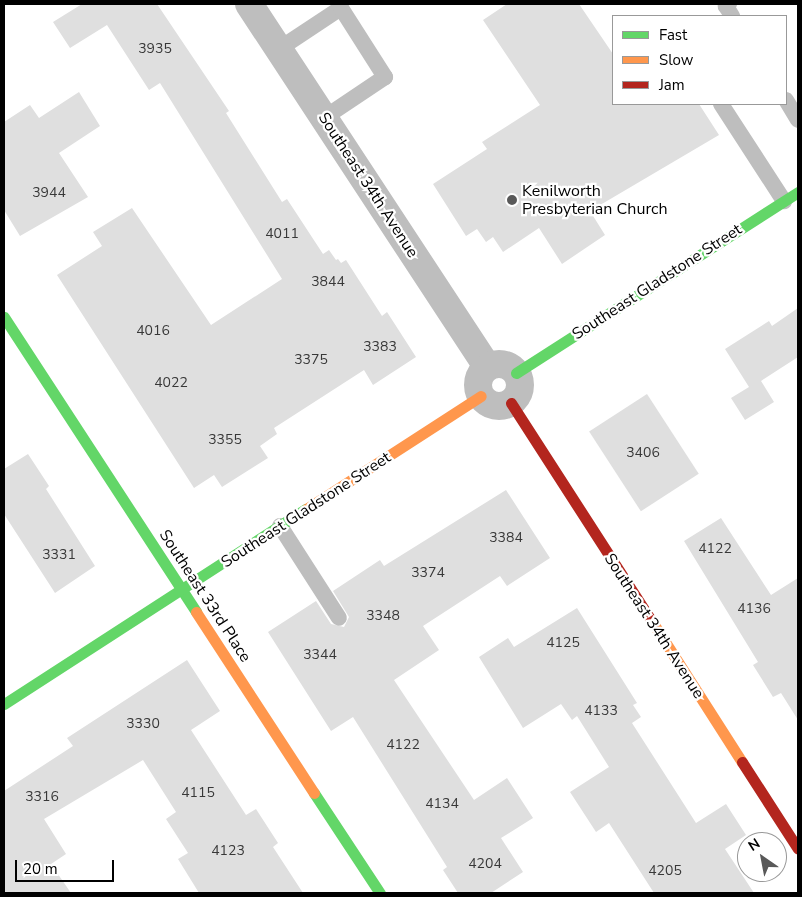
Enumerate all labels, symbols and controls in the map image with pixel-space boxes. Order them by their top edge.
legend [612,15,787,105]
text: Fast [659,25,687,45]
house number: 3935 [138,41,172,57]
text: Slow [659,50,693,70]
text: Jam [659,75,685,95]
street label: Southeast 34th Avenue [314,109,422,261]
place label: Kenilworth Presbyterian Church [522,181,667,219]
house number: 3944 [32,185,66,201]
marker: Kenilworth Presbyterian Church [506,194,518,206]
street label: Southeast Gladstone Street [569,220,745,344]
house number: 4011 [265,226,299,242]
house number: 3844 [311,274,345,290]
house number: 4016 [136,323,170,339]
house number: 3383 [363,339,397,355]
house number: 3375 [294,352,328,368]
house number: 4022 [154,375,188,391]
house number: 3355 [208,432,242,448]
house number: 3406 [626,445,660,461]
street label: Southeast Gladstone Street [218,448,394,572]
street label: Southeast 33rd Place [155,526,255,666]
house number: 3384 [489,530,523,546]
house number: 4122 [698,541,732,557]
house number: 3331 [42,547,76,563]
street label: Southeast 34th Avenue [600,550,708,702]
house number: 3374 [411,565,445,581]
house number: 4136 [737,601,771,617]
house number: 3348 [366,608,400,624]
house number: 4125 [546,635,580,651]
house number: 3344 [303,647,337,663]
house number: 4133 [584,703,618,719]
house number: 3330 [126,716,160,732]
house number: 4122 [386,737,420,753]
house number: 4115 [181,785,215,801]
house number: 3316 [25,789,59,805]
house number: 4134 [425,796,459,812]
north arrow [737,832,787,882]
text: N [745,834,764,856]
house number: 4123 [211,843,245,859]
scale bar [18,850,116,882]
house number: 4204 [468,856,502,872]
text: 20 m [23,859,58,879]
house number: 4205 [648,863,682,879]

